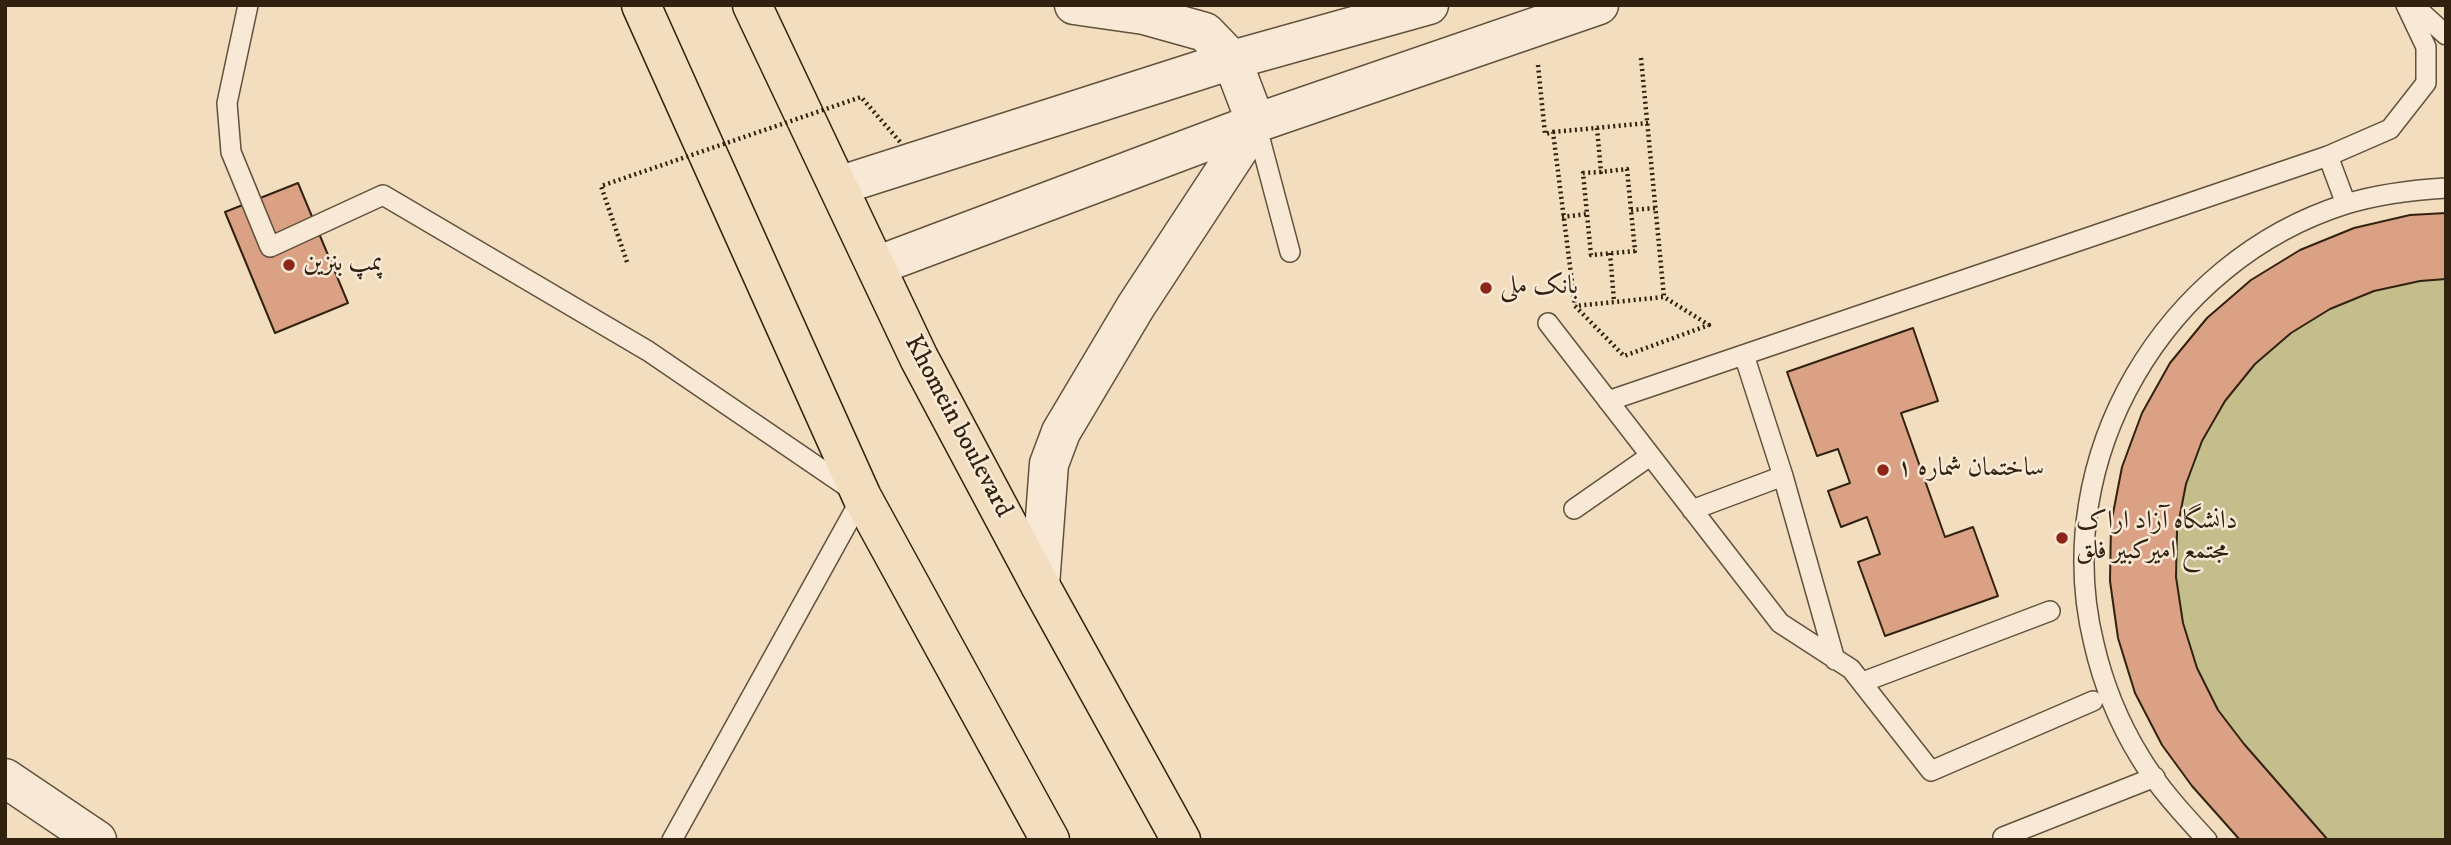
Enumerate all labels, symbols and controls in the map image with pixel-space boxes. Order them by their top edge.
place label: پمپ بنزین [303,249,383,281]
marker: پمپ بنزین [281,257,297,273]
place label: بانک ملی [1500,272,1578,304]
marker: بانک ملی [1478,280,1494,296]
street label: Khomein boulevard [896,331,1018,523]
place label: ساختمان شماره ۱ [1897,454,2044,486]
marker: ساختمان شماره ۱ [1875,462,1891,478]
place label: دانشگاه آزاد اراک مجتمع امیرکبیر فلق [2076,507,2237,568]
marker: دانشگاه آزاد اراک مجتمع امیرکبیر فلق [2054,530,2070,546]

